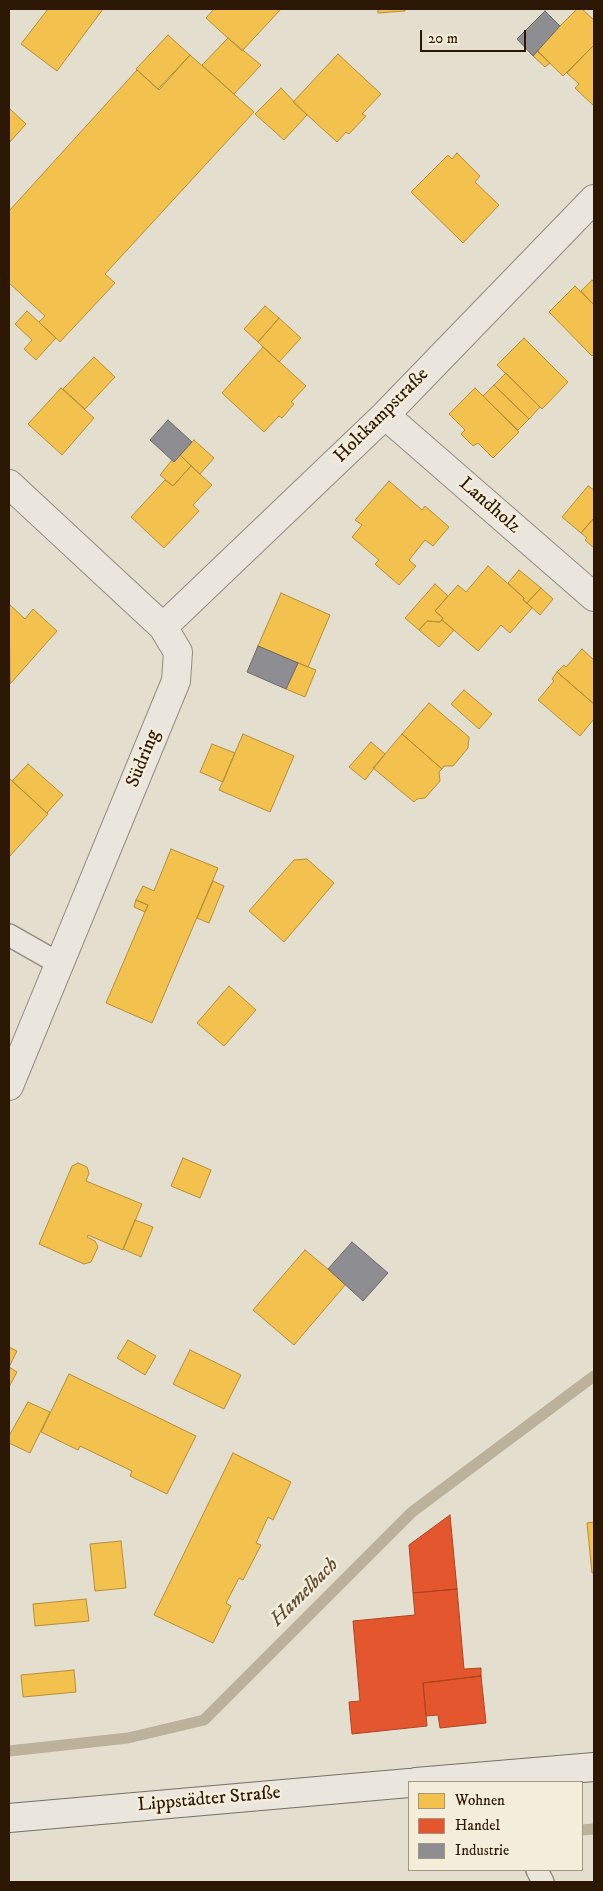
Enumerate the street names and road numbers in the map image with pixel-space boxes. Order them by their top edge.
street label: Holtkampstraße [330,364,434,468]
street label: Landholz [454,473,524,539]
street label: Südring [122,727,166,791]
street label: Lippstädter Straße [137,1782,281,1818]

